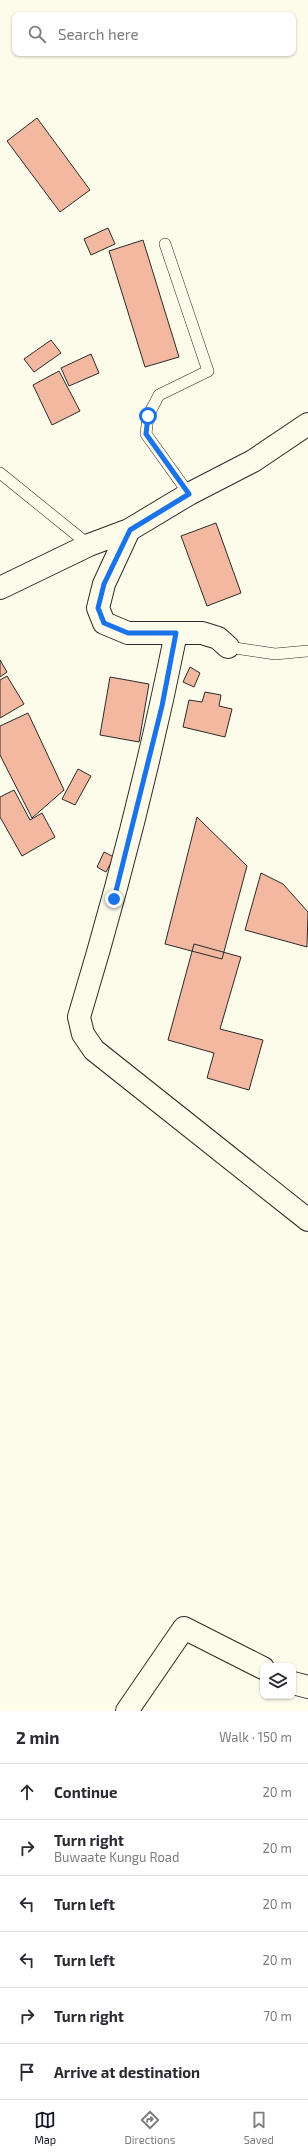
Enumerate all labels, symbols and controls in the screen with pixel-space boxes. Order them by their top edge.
search box [12,12,296,56]
icon: search [26,23,48,45]
text: Search here [58,25,139,43]
route start [139,407,157,425]
route end [105,890,123,908]
map controls [260,1663,296,1699]
button: layers [260,1663,296,1699]
text: 2 min [16,1727,59,1747]
text: Walk · 150 m [219,1729,292,1745]
icon: ahead [16,1781,38,1803]
text: Continue [54,1783,117,1801]
text: 20 m [263,1784,292,1800]
text: Turn right [54,1831,124,1849]
icon: right [16,1837,38,1859]
text: 20 m [263,1840,292,1856]
text: Buwaate Kungu Road [54,1849,179,1865]
icon: left [16,1893,38,1915]
text: Turn left [54,1895,115,1913]
text: 20 m [263,1896,292,1912]
icon: left [16,1949,38,1971]
text: Turn left [54,1951,115,1969]
text: 20 m [263,1952,292,1968]
icon: right [16,2005,38,2027]
text: Turn right [54,2007,124,2025]
text: 70 m [263,2008,292,2024]
icon: arrive [16,2061,38,2083]
text: Arrive at destination [54,2063,200,2081]
tab: Map [34,2109,56,2146]
tab: Directions [125,2109,175,2146]
tab: Saved [244,2109,274,2146]

